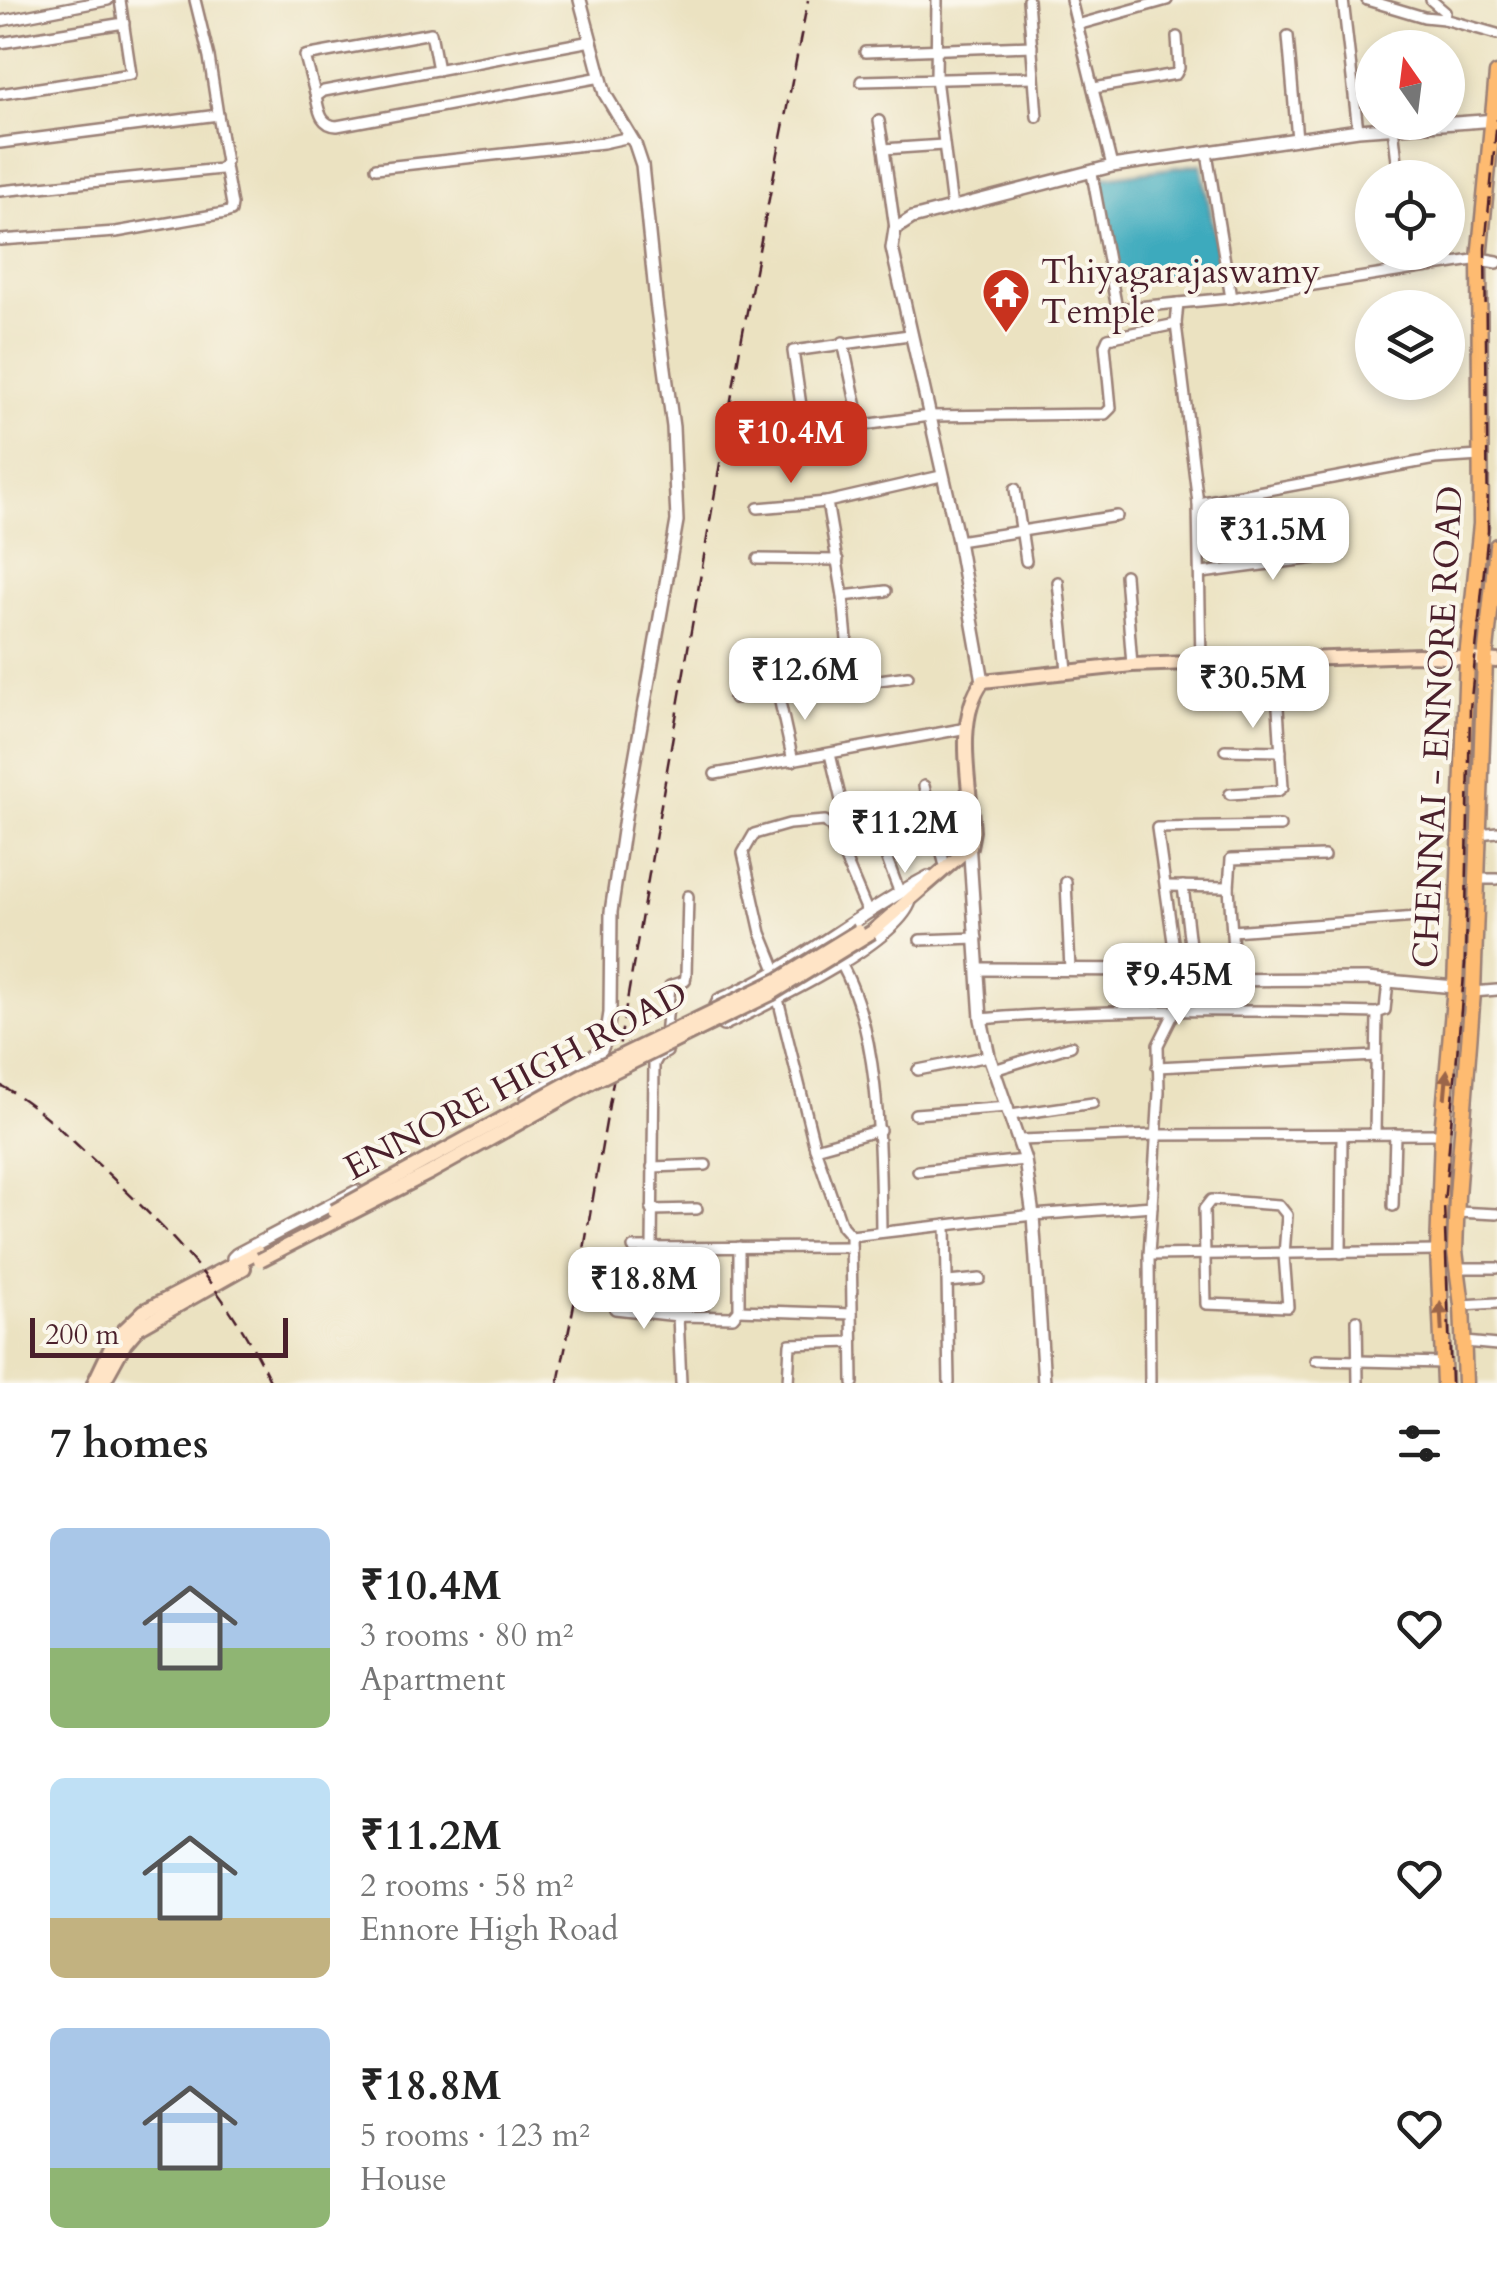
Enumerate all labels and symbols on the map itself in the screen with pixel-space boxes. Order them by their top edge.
north arrow [1355,30,1465,140]
place label: Thiyagarajaswamy Temple [1041,248,1320,336]
temple icon: Thiyagarajaswamy Temple [980,266,1032,334]
pin: ₹10.4M [710,401,872,486]
street label: CHENNAI - ENNORE ROAD [1401,484,1475,970]
pin: ₹31.5M [1192,498,1354,583]
pin: ₹12.6M [724,638,886,723]
pin: ₹30.5M [1172,646,1334,731]
pin: ₹11.2M [824,791,986,876]
pin: ₹9.45M [1098,943,1260,1028]
street label: ENNORE HIGH ROAD [336,970,696,1192]
one-way arrow [1439,1067,1455,1099]
pin: ₹18.8M [563,1247,725,1332]
one-way arrow [1433,1301,1449,1333]
scale bar [30,1313,288,1358]

